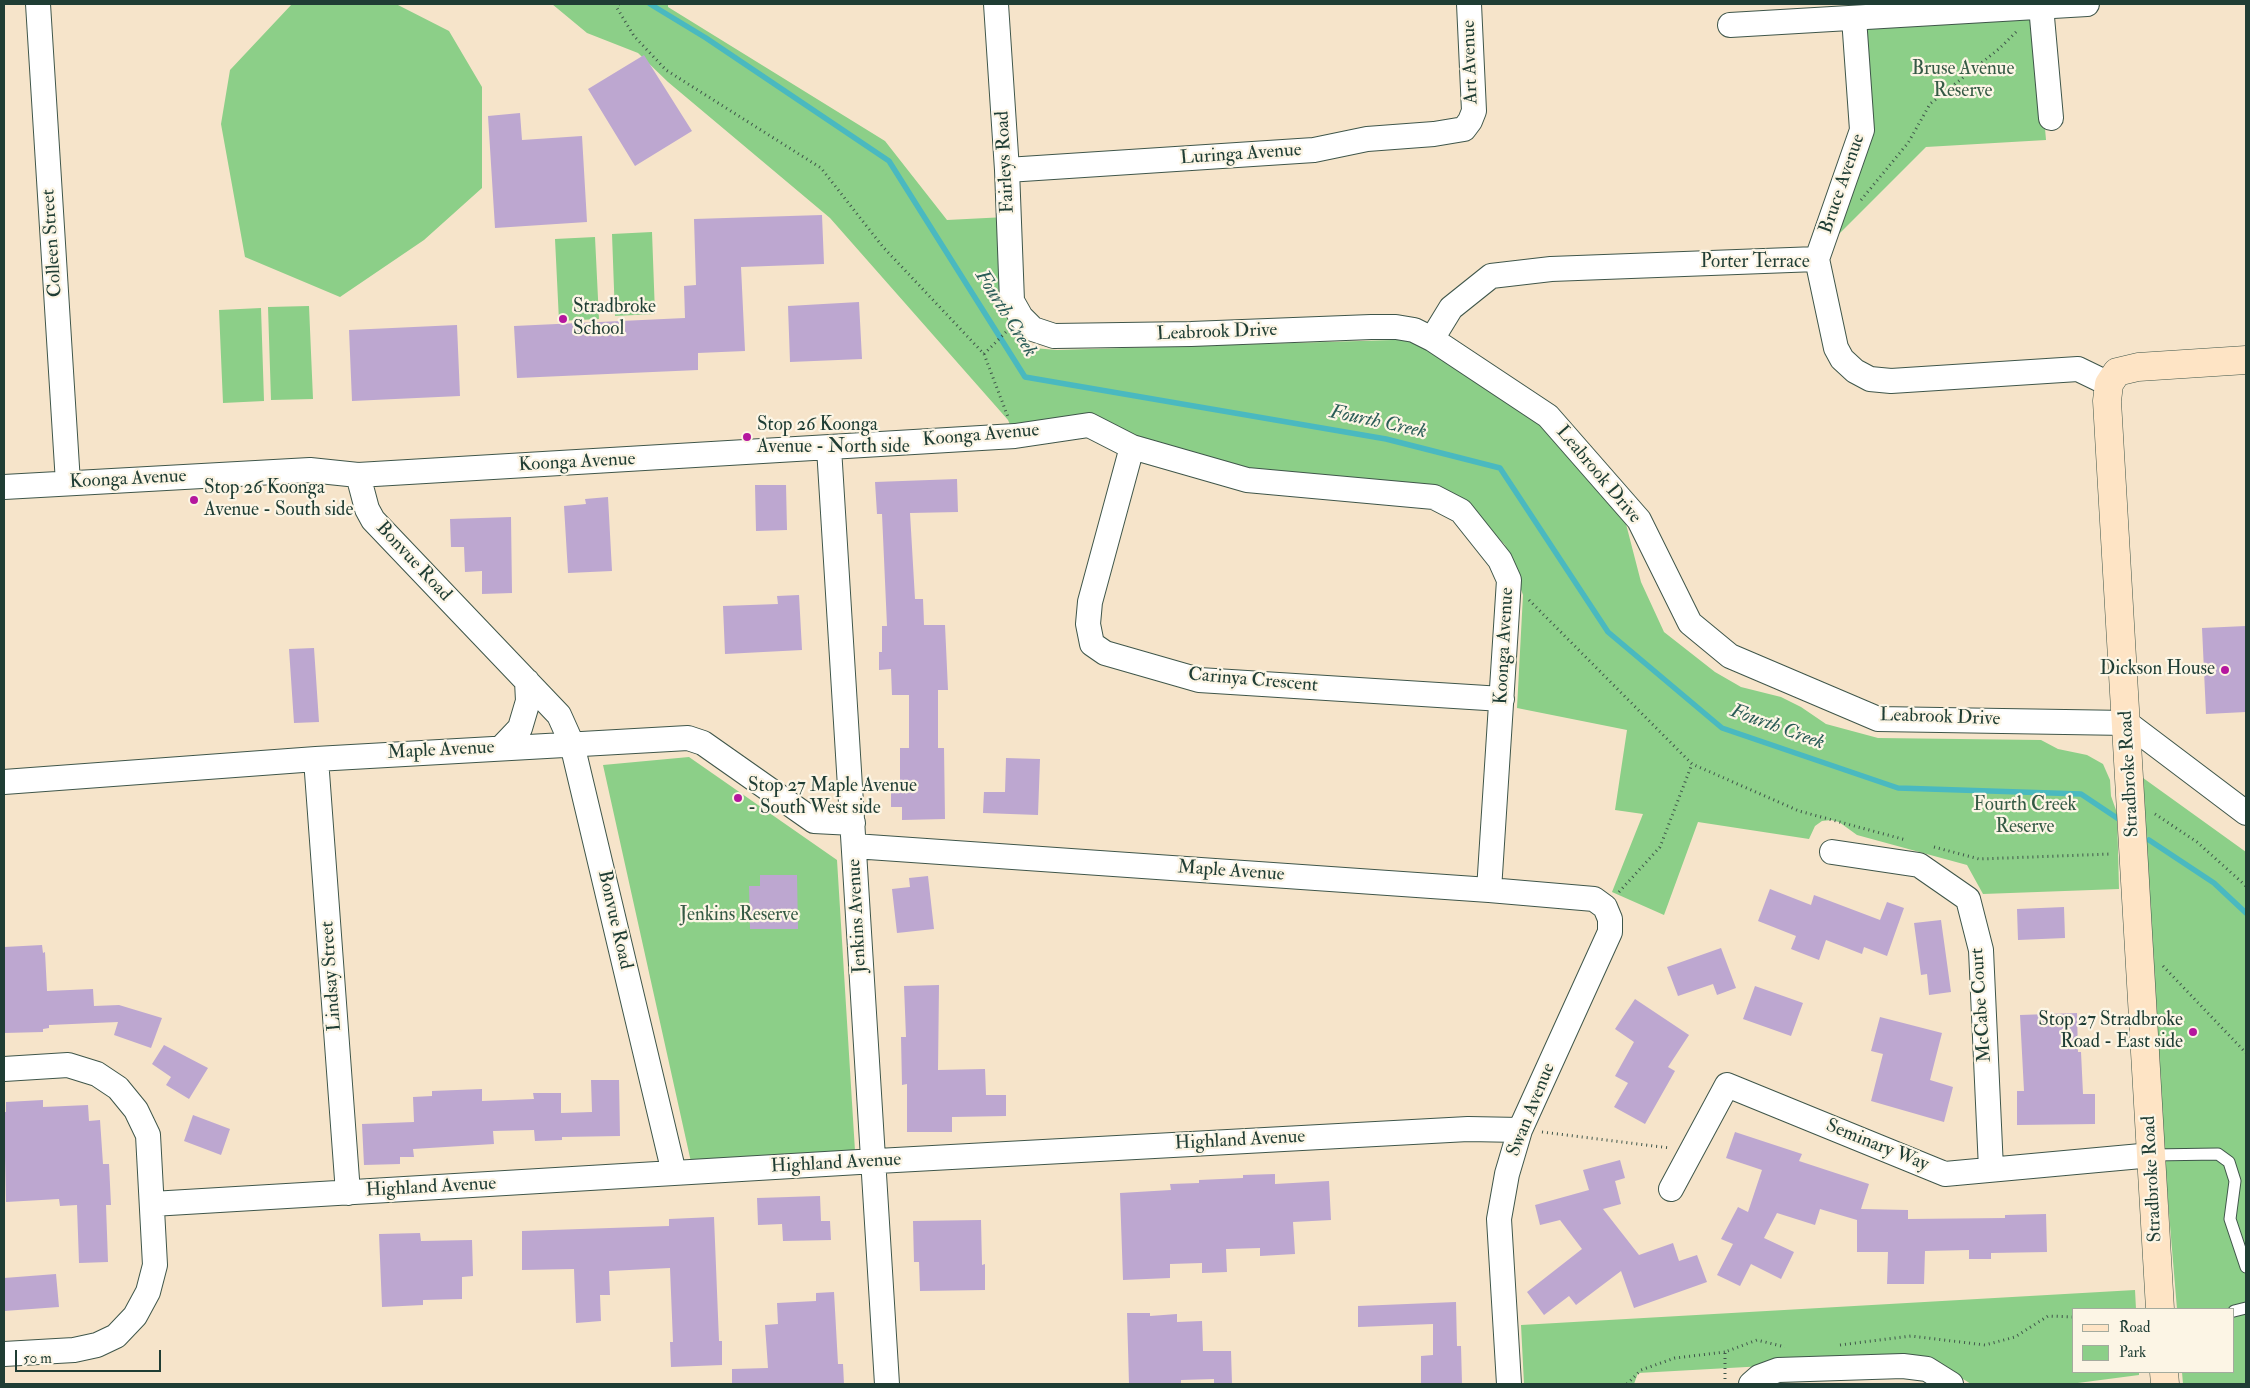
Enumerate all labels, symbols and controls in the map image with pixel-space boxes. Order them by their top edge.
street label: Art Avenue [1458,19,1484,105]
park label: Bruse Avenue Reserve [1912,59,2014,103]
street label: Fairleys Road [992,110,1020,214]
street label: Bruce Avenue [1815,131,1871,237]
street label: Luringa Avenue [1180,139,1302,171]
street label: Colleen Street [38,188,68,298]
street label: Porter Terrace [1700,252,1810,274]
water label: Fourth Creek [969,266,1041,362]
place label: Stradbroke School [573,297,656,341]
marker: Stradbroke School [557,313,569,325]
street label: Leabrook Drive [1156,320,1278,346]
water label: Fourth Creek [1327,401,1429,445]
place label: Stop 26 Koonga Avenue - North side [757,415,910,459]
street label: Koonga Avenue [922,420,1040,452]
street label: Leabrook Drive [1551,421,1645,529]
marker: Stop 26 Koonga Avenue - North side [741,431,753,443]
street label: Koonga Avenue [518,449,636,477]
street label: Koonga Avenue [69,466,187,494]
place label: Stop 26 Koonga Avenue - South side [204,478,353,522]
marker: Stop 26 Koonga Avenue - South side [188,494,200,506]
street label: Bonvue Road [370,517,456,607]
street label: Koonga Avenue [1491,587,1519,705]
place label: Dickson House [2100,659,2215,681]
street label: Carinya Crescent [1187,664,1319,698]
marker: Dickson House [2219,664,2231,676]
water label: Fourth Creek [1727,700,1827,756]
street label: Leabrook Drive [1879,705,2001,731]
street label: Stradbroke Road [2115,710,2145,838]
street label: Maple Avenue [387,737,495,765]
place label: Stop 27 Maple Avenue - South West side [748,776,917,820]
marker: Stop 27 Maple Avenue - South West side [732,792,744,804]
park label: Fourth Creek Reserve [1973,795,2077,839]
street label: Maple Avenue [1177,857,1285,887]
street label: Jenkins Avenue [844,858,872,974]
street label: Bonvue Road [592,868,636,972]
park label: Jenkins Reserve [680,905,798,927]
street label: Lindsay Street [317,920,347,1032]
street label: McCabe Court [1967,947,1997,1063]
place label: Stop 27 Stradbroke Road - East side [2038,1010,2183,1054]
marker: Stop 27 Stradbroke Road - East side [2187,1026,2199,1038]
street label: Swan Avenue [1503,1060,1561,1160]
street label: Seminary Way [1822,1115,1932,1177]
street label: Stradbroke Road [2138,1115,2168,1243]
street label: Highland Avenue [1174,1126,1306,1156]
street label: Highland Avenue [770,1149,902,1179]
street label: Highland Avenue [365,1173,497,1203]
legend [2072,1308,2235,1373]
text: Road [2119,1318,2150,1337]
scale bar [18,1340,164,1372]
text: Park [2119,1343,2146,1362]
text: 50 m [23,1349,52,1368]

